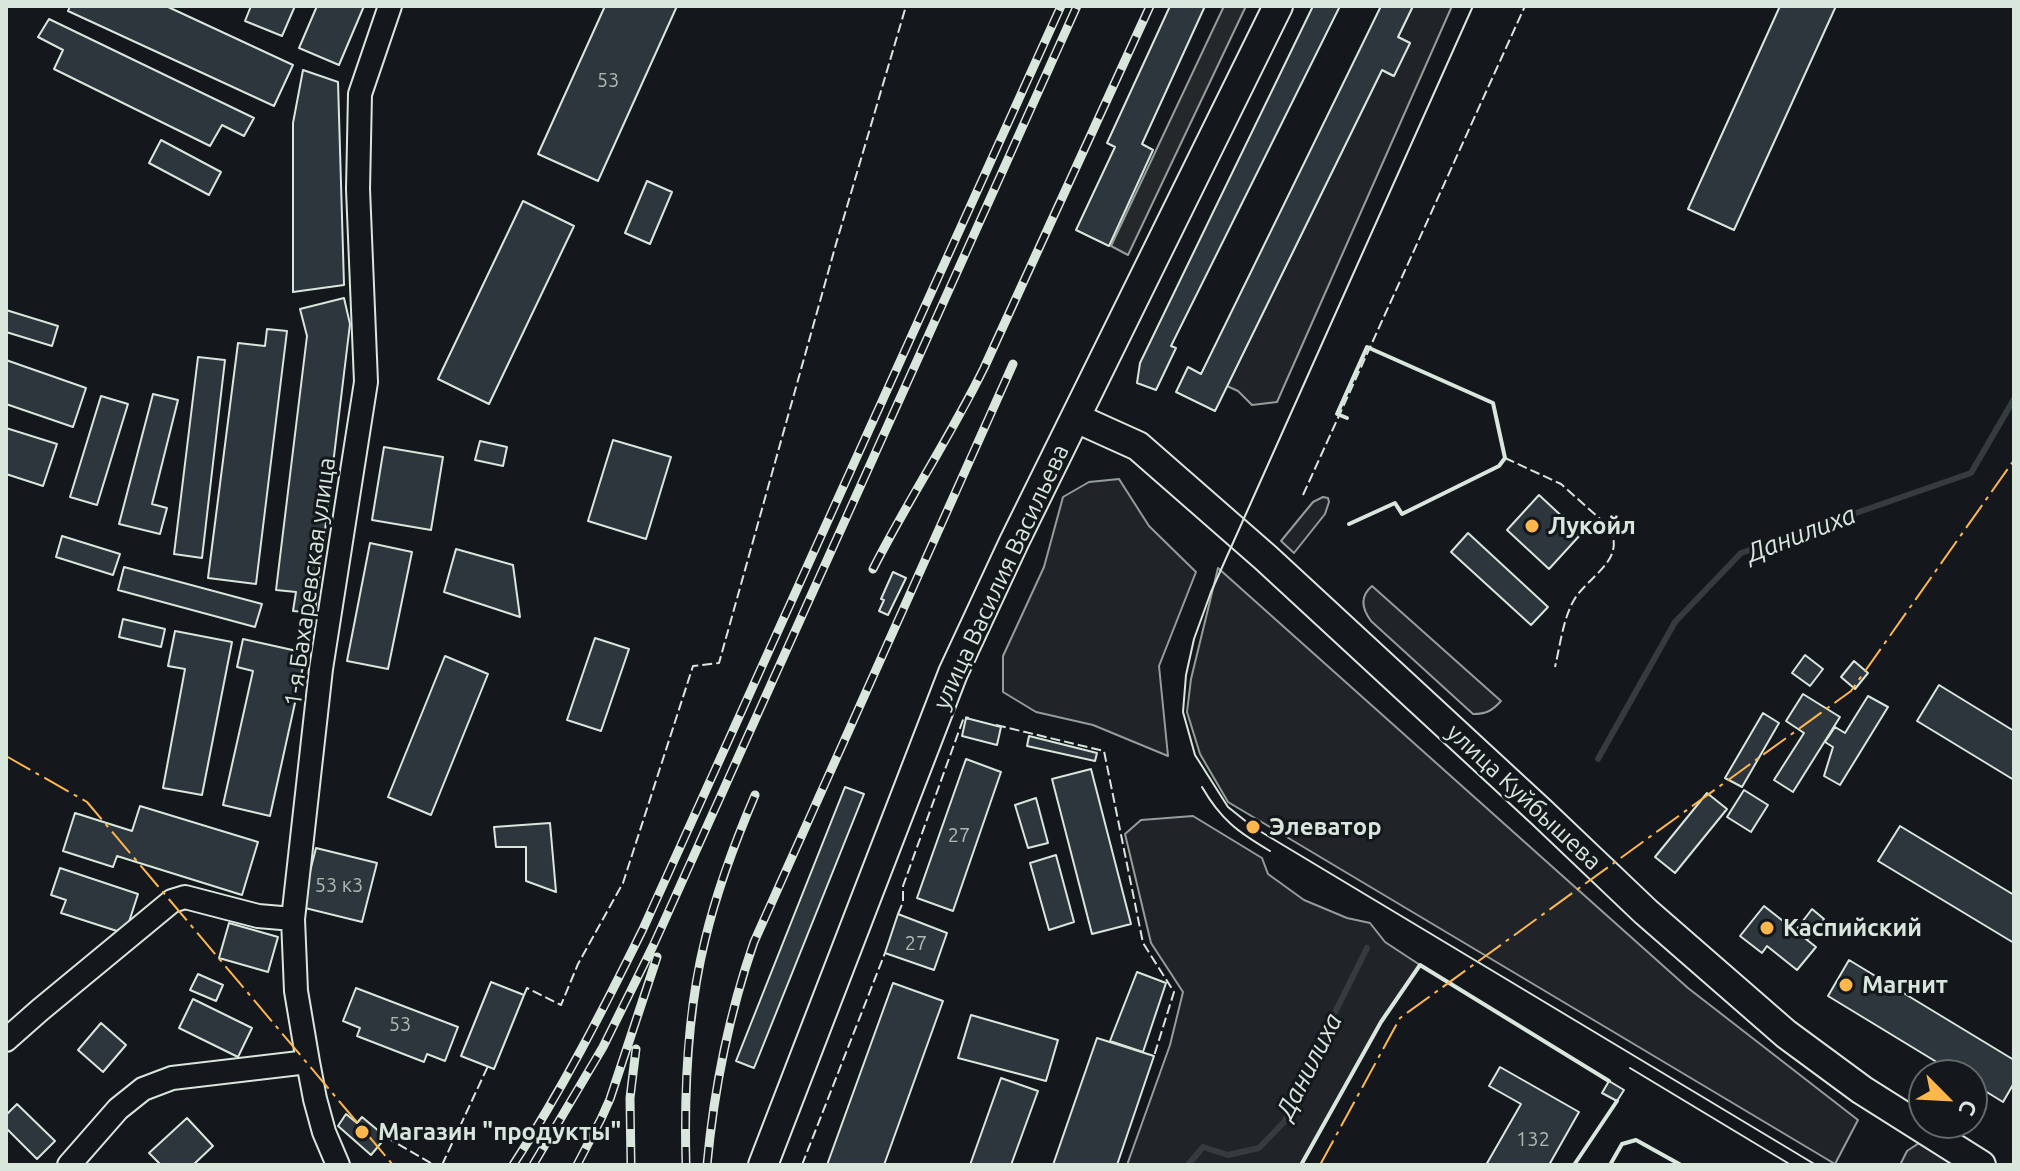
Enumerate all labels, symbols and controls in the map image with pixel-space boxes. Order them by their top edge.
house number: 53 [597,68,619,92]
street label: улица Василия Васильева [927,440,1075,714]
street label: 1-я Бахаревская улица [278,456,342,708]
water label: Данилиха [1742,499,1860,569]
place label: Лукойл [1548,512,1636,540]
marker: Лукойл [1523,517,1541,535]
street label: улица Куйбышева [1441,718,1607,876]
place label: Элеватор [1269,813,1382,841]
marker: Элеватор [1244,818,1262,836]
house number: 27 [948,823,970,847]
house number: 53 к3 [315,873,363,897]
place label: Каспийский [1783,914,1922,942]
marker: Каспийский [1758,919,1776,937]
house number: 27 [905,931,927,955]
place label: Магнит [1862,971,1948,999]
marker: Магнит [1837,976,1855,994]
water label: Данилиха [1269,1008,1349,1124]
house number: 53 [389,1012,411,1036]
north arrow [1908,1059,1988,1139]
text: С [1954,1097,1983,1120]
place label: Магазин "продукты" [378,1118,621,1146]
marker: Магазин "продукты" [353,1123,371,1141]
house number: 132 [1516,1127,1550,1151]

